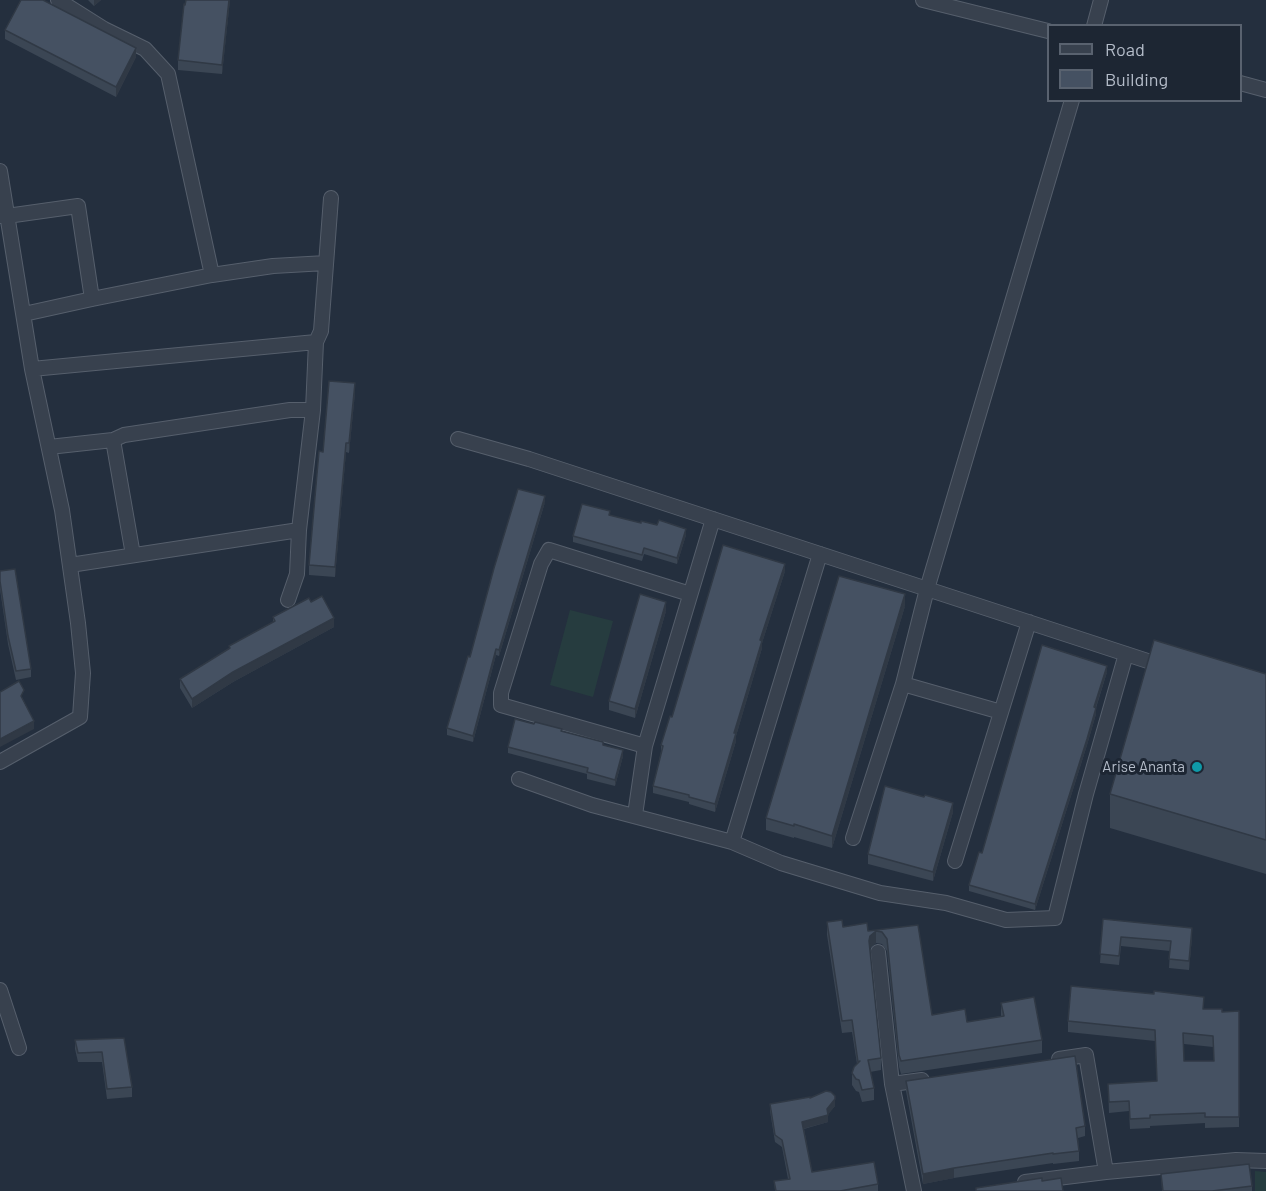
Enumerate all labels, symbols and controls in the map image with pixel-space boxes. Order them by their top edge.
legend [1047,24,1242,102]
text: Road [1105,38,1145,60]
text: Building [1105,68,1168,90]
place label: Arise Ananta [1102,758,1185,776]
marker: Arise Ananta [1190,760,1204,774]

